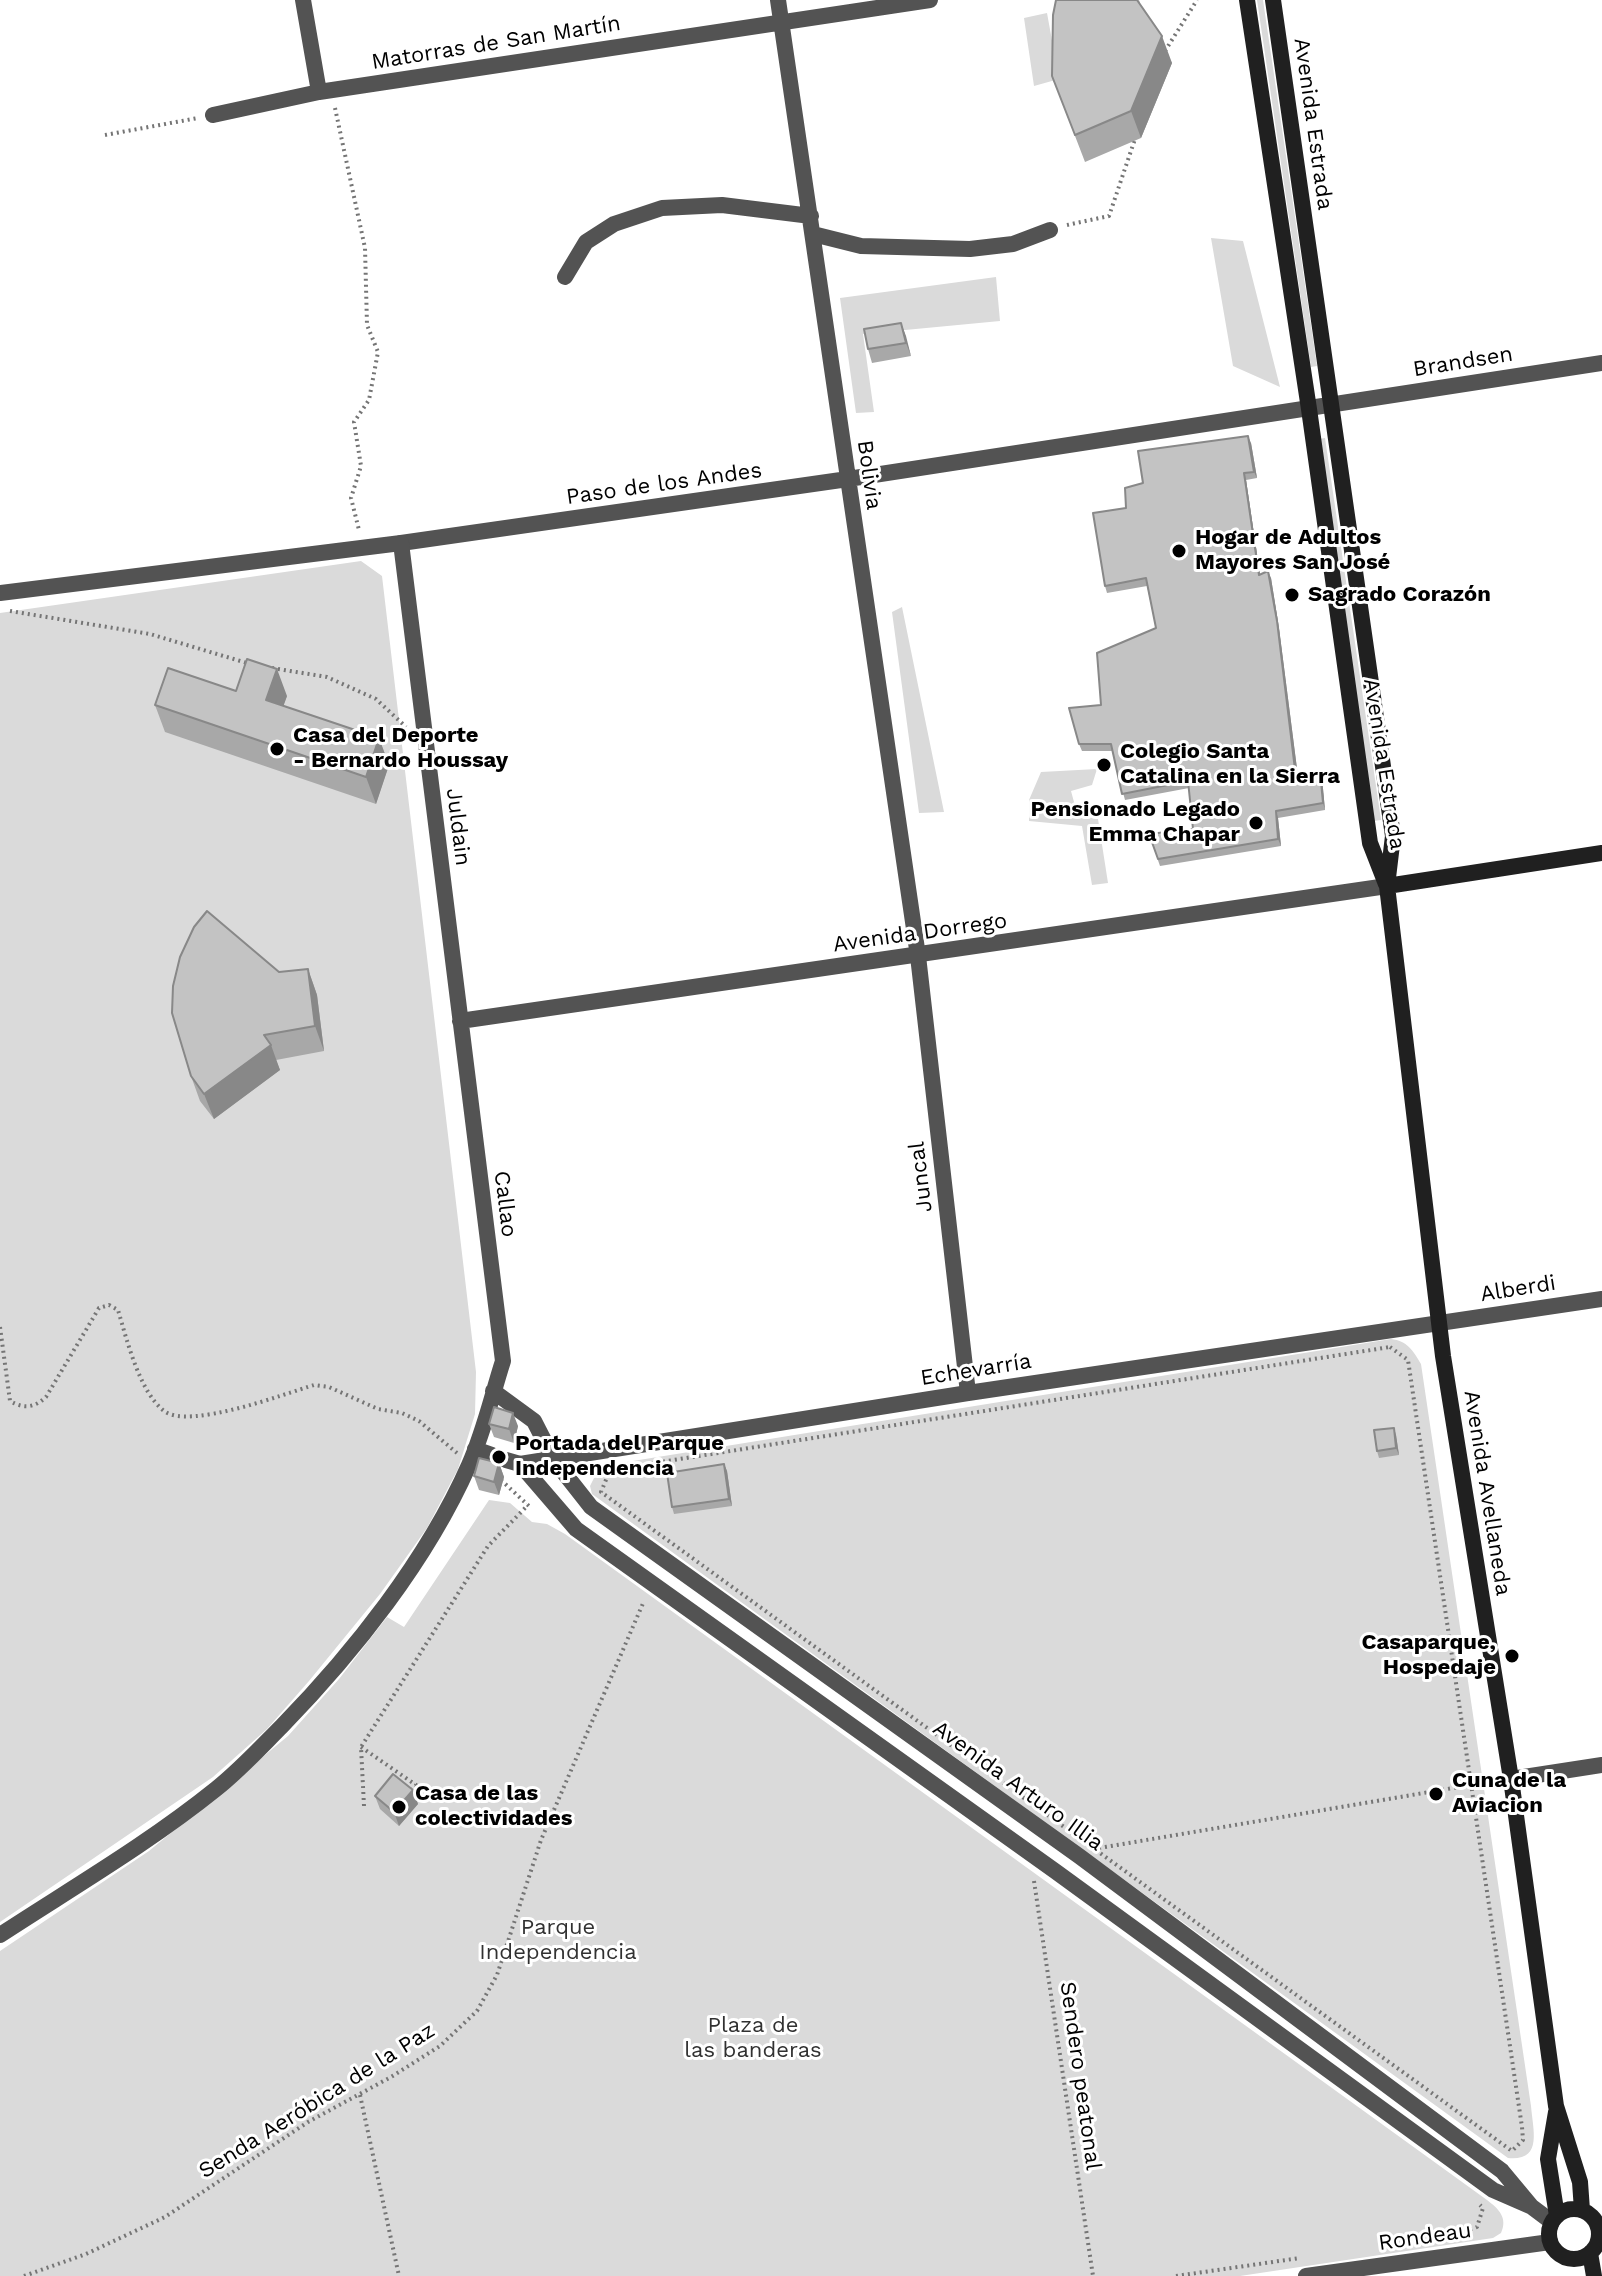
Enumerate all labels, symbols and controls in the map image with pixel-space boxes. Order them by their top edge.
street label: Matorras de San Martín [370,10,622,76]
street label: Avenida Estrada [1288,36,1338,212]
street label: Brandsen [1411,341,1515,383]
street label: Bolivia [851,439,887,511]
street label: Paso de los Andes [564,457,764,511]
place label: Hogar de Adultos Mayores San José [1195,525,1390,576]
marker: Hogar de Adultos Mayores San José [1170,542,1188,560]
place label: Sagrado Corazón [1308,582,1491,608]
marker: Sagrado Corazón [1283,586,1301,604]
street label: Avenida Estrada [1357,676,1411,852]
place label: Casa del Deporte - Bernardo Houssay [293,723,508,774]
place label: Colegio Santa Catalina en la Sierra [1120,739,1340,790]
marker: Casa del Deporte - Bernardo Houssay [268,740,286,758]
marker: Colegio Santa Catalina en la Sierra [1095,756,1113,774]
street label: Juldain [440,787,476,867]
place label: Pensionado Legado Emma Chapar [1031,797,1240,848]
marker: Pensionado Legado Emma Chapar [1247,814,1265,832]
street label: Avenida Dorrego [831,908,1009,958]
street label: Juncal [904,1140,938,1214]
street label: Callao [488,1169,522,1239]
street label: Alberdi [1478,1270,1558,1308]
street label: Echevarría [919,1348,1033,1392]
street label: Avenida Avellaneda [1458,1388,1516,1598]
place label: Portada del Parque Independencia [515,1431,724,1482]
marker: Portada del Parque Independencia [490,1448,508,1466]
place label: Casaparque, Hospedaje [1362,1630,1496,1682]
marker: Casaparque, Hospedaje [1503,1647,1521,1665]
street label: Avenida Arturo Illia [928,1715,1108,1857]
place label: Cuna de la Aviacion [1452,1768,1566,1820]
place label: Casa de las colectividades [415,1781,573,1832]
marker: Cuna de la Aviacion [1427,1785,1445,1803]
marker: Casa de las colectividades [390,1798,408,1816]
park label: Parque Independencia [479,1915,637,1966]
street label: Sendero peatonal [1054,1980,1106,2172]
park label: Plaza de las banderas [684,2013,822,2064]
street label: Senda Aeróbica de la Paz [194,2017,440,2185]
street label: Rondeau [1377,2217,1473,2257]

